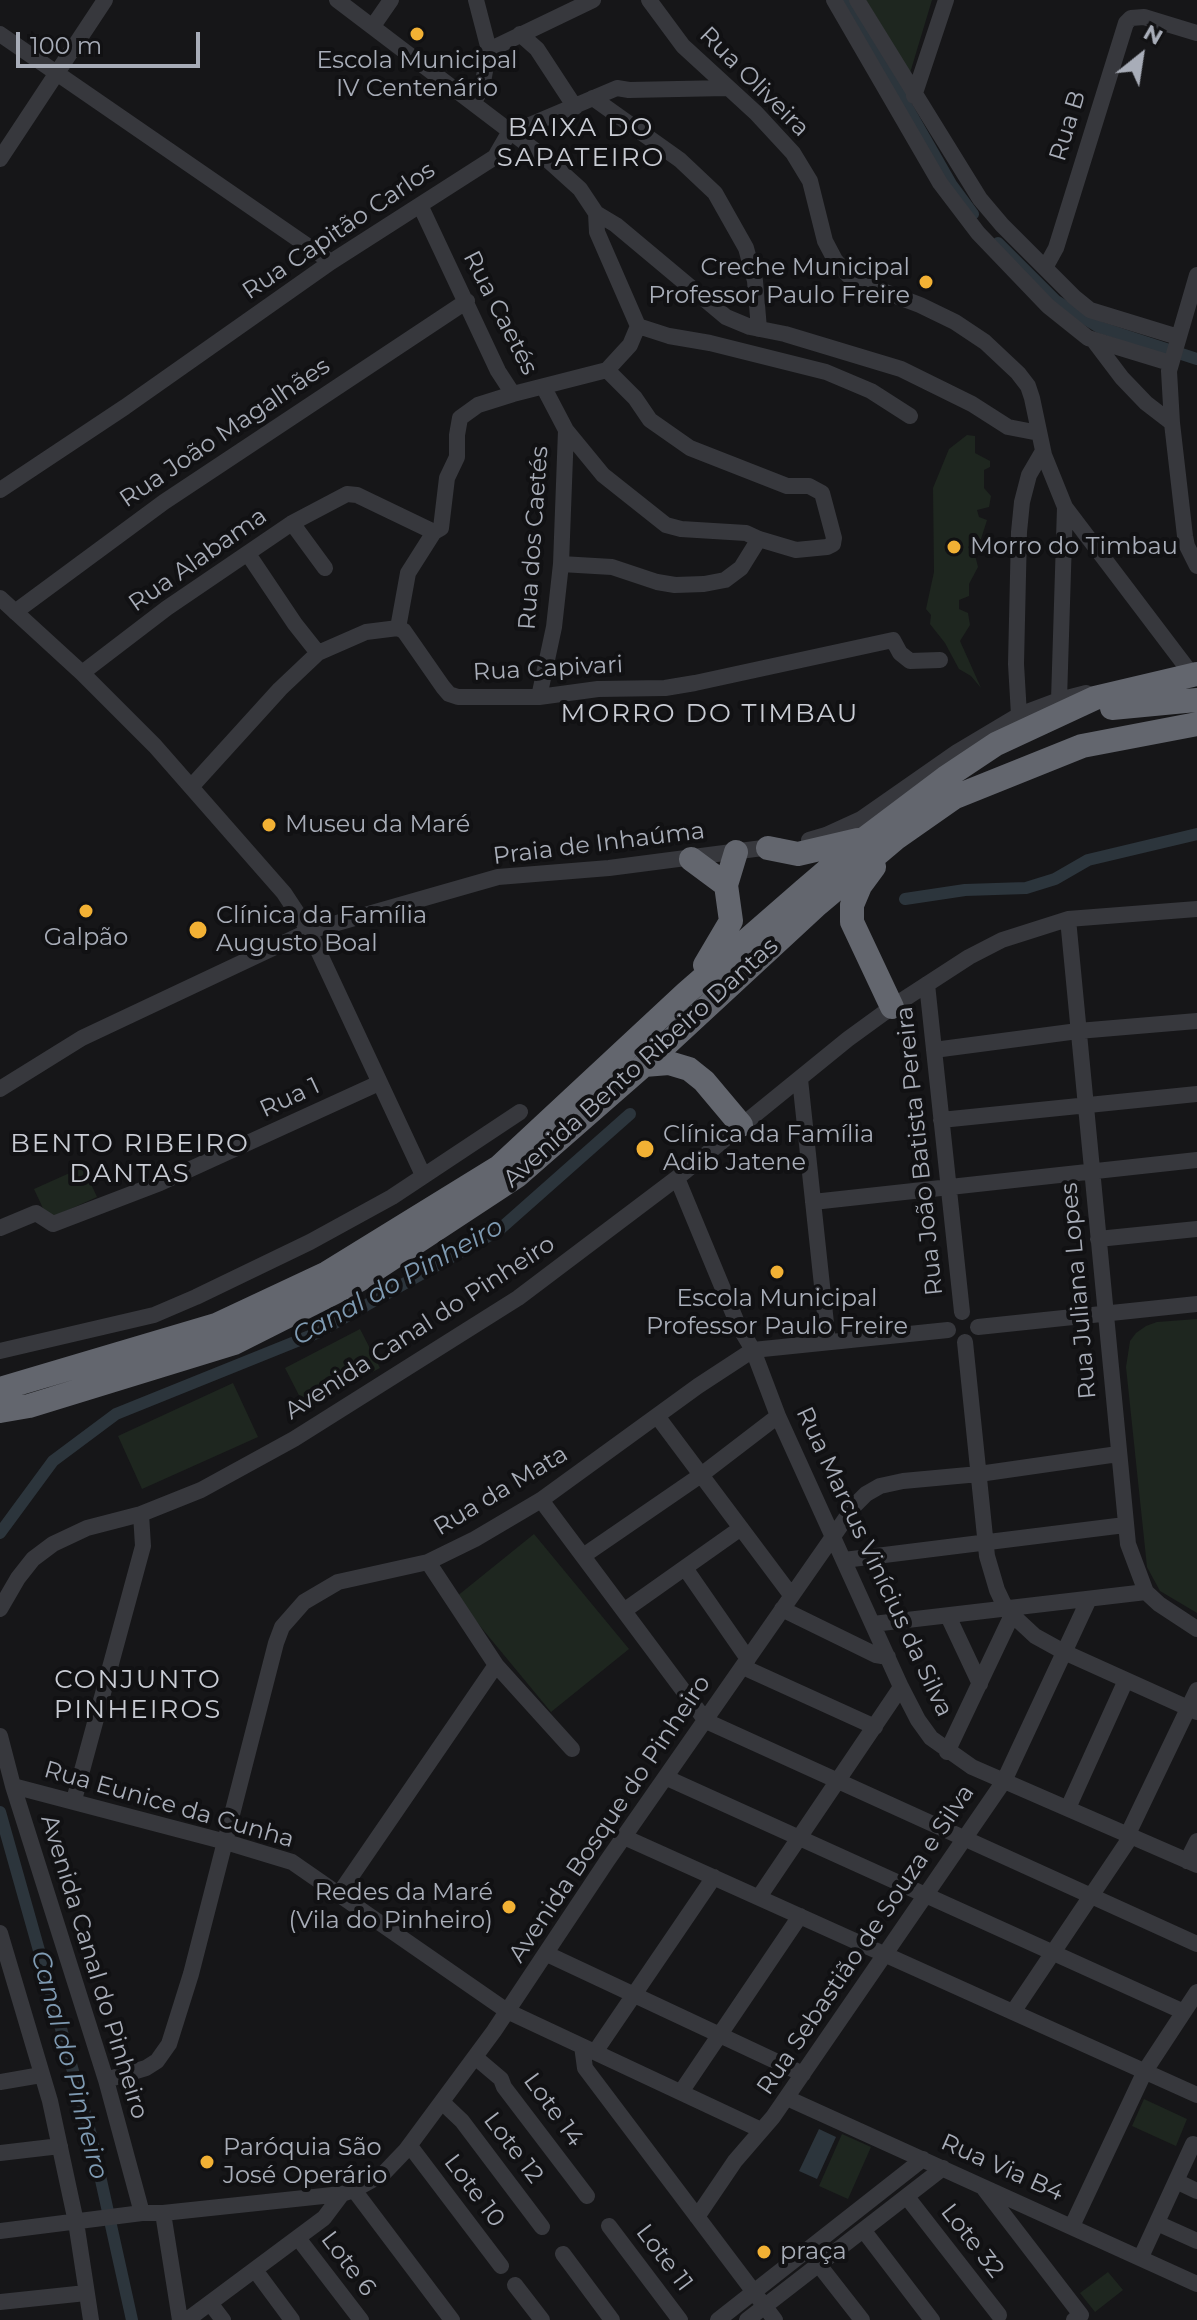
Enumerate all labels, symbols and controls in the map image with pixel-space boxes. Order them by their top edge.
scale bar [20,16,204,66]
north arrow [1101,16,1181,96]
text: N [1139,19,1168,51]
street label: Rua Oliveira [693,21,815,143]
marker: Escola Municipal IV Centenário [408,25,426,43]
text: 100 m [30,31,102,60]
place label: Escola Municipal IV Centenário [316,47,518,103]
street label: Rua B [1044,87,1092,165]
district label: BAIXA DO SAPATEIRO [497,112,665,174]
street label: Rua Capitão Carlos [237,156,441,306]
street label: Rua Caetés [457,246,543,380]
place label: Creche Municipal Professor Paulo Freire [648,254,910,310]
marker: Creche Municipal Professor Paulo Freire [917,273,935,291]
street label: Rua João Magalhães [115,352,335,514]
street label: Rua dos Caetés [513,445,555,631]
street label: Rua Alabama [124,502,272,618]
place label: Morro do Timbau [970,533,1178,561]
marker: Morro do Timbau [945,538,963,556]
street label: Rua Capivari [472,651,624,687]
district label: MORRO DO TIMBAU [561,698,859,730]
place label: Museu da Maré [285,811,470,839]
marker: Museu da Maré [260,816,278,834]
street label: Praia de Inhaúma [492,817,706,871]
marker: Galpão [77,902,95,920]
place label: Clínica da Família Augusto Boal [216,902,427,958]
marker: Clínica da Família Augusto Boal [187,919,209,941]
place label: Galpão [44,924,128,952]
street label: Avenida Bento Ribeiro Dantas [498,932,784,1194]
street label: Rua João Batista Pereira [890,1005,950,1297]
street label: Rua 1 [256,1072,324,1124]
place label: Clínica da Família Adib Jatene [663,1121,874,1177]
district label: BENTO RIBEIRO DANTAS [10,1128,250,1190]
marker: Clínica da Família Adib Jatene [634,1138,656,1160]
street label: Rua Juliana Lopes [1055,1182,1103,1400]
water label: Canal do Pinheiro [287,1211,509,1353]
street label: Avenida Canal do Pinheiro [280,1230,560,1426]
marker: Escola Municipal Professor Paulo Freire [768,1263,786,1281]
place label: Escola Municipal Professor Paulo Freire [646,1285,908,1341]
street label: Rua Marcus Vinícius da Silva [789,1403,959,1721]
street label: Rua da Mata [429,1440,573,1542]
district label: CONJUNTO PINHEIROS [54,1664,222,1726]
street label: Avenida Bosque do Pinheiro [503,1670,717,1968]
street label: Rua Eunice da Cunha [41,1755,297,1855]
street label: Rua Sebastião de Souza e Silva [751,1779,981,2101]
street label: Avenida Canal do Pinheiro [34,1812,154,2122]
place label: Redes da Maré (Vila do Pinheiro) [288,1879,493,1935]
marker: Redes da Maré (Vila do Pinheiro) [500,1898,518,1916]
water label: Canal do Pinheiro [23,1947,115,2183]
street label: Lote 14 [517,2068,589,2152]
street label: Lote 12 [477,2107,549,2189]
street label: Rua Via B4 [936,2128,1068,2208]
place label: Paróquia São José Operário [223,2134,387,2190]
street label: Lote 10 [437,2149,511,2233]
marker: Paróquia São José Operário [198,2153,216,2171]
street label: Lote 32 [934,2198,1010,2284]
street label: Lote 11 [630,2219,698,2297]
street label: Lote 6 [314,2226,382,2302]
place label: praça [780,2238,847,2266]
marker: praça [755,2243,773,2261]

